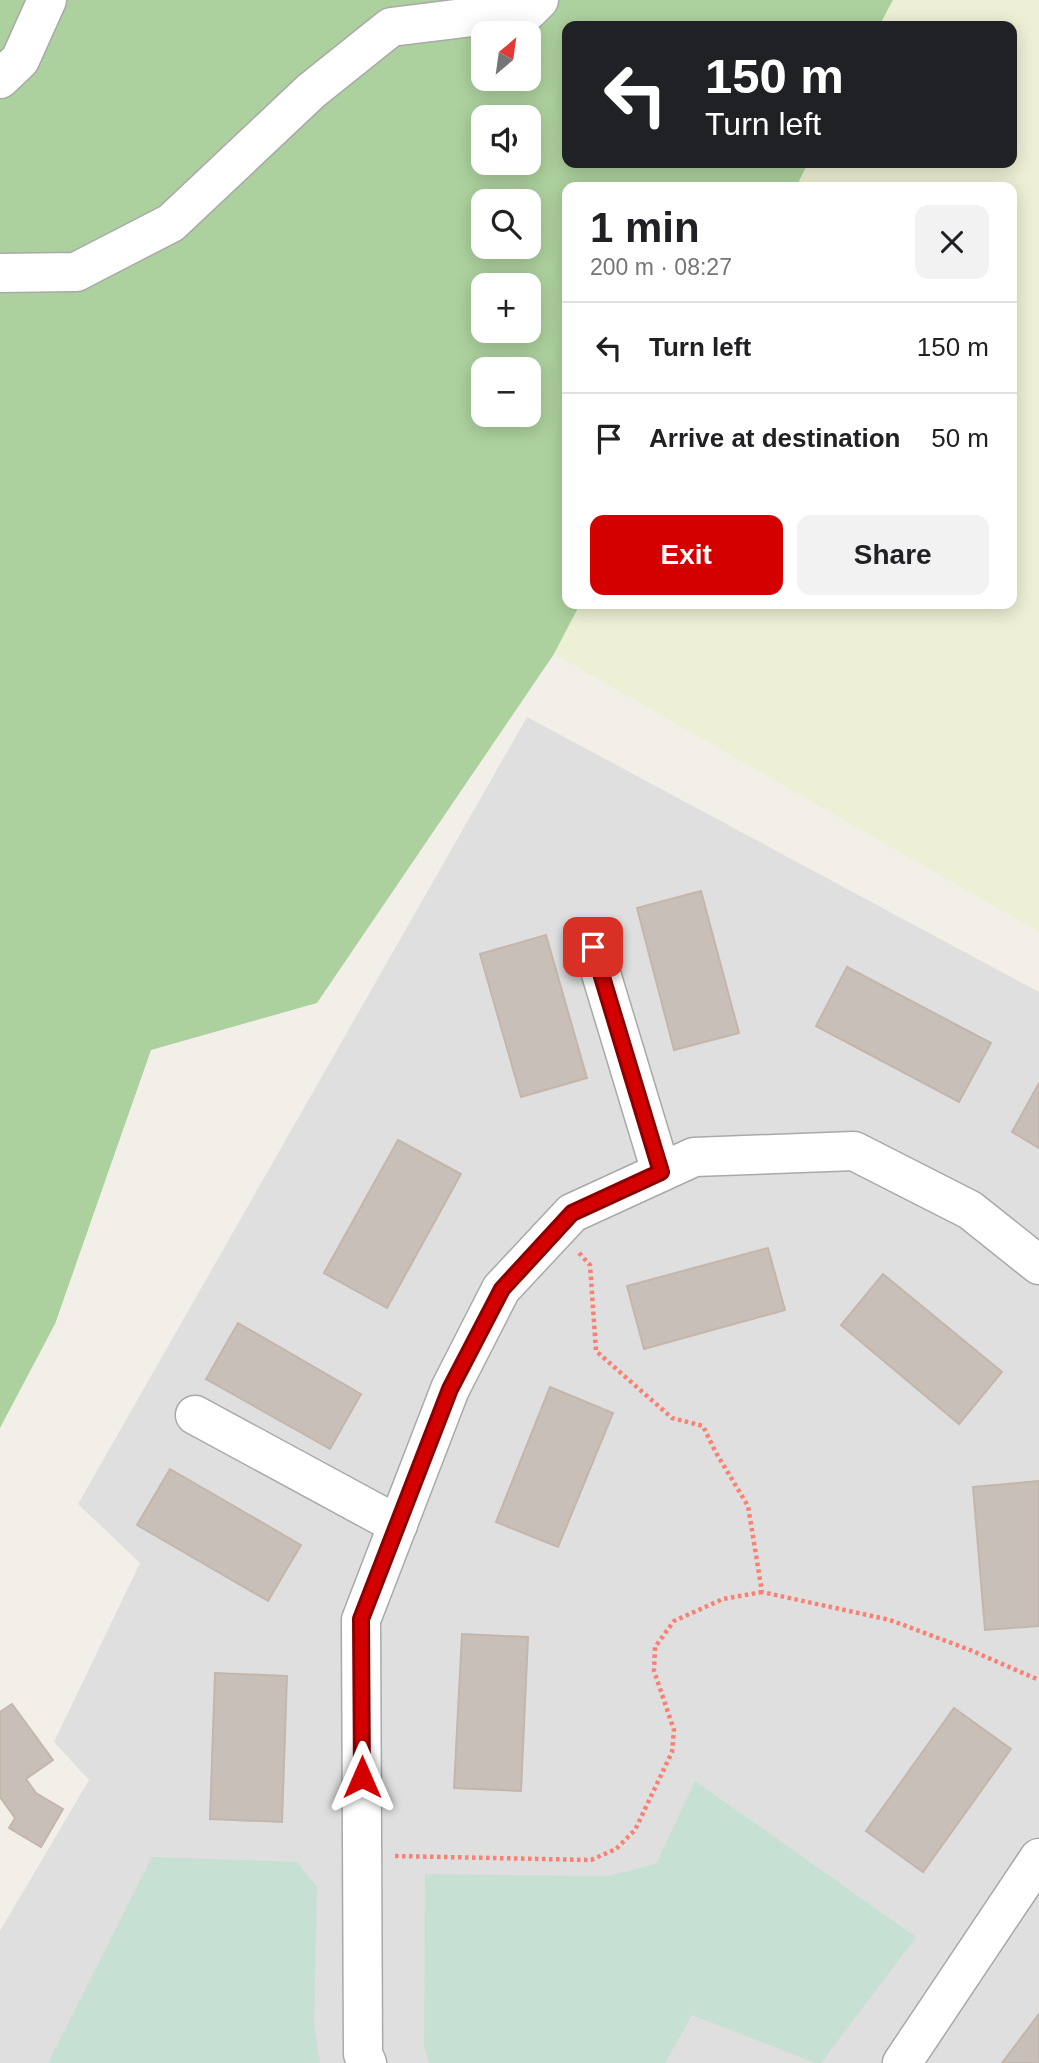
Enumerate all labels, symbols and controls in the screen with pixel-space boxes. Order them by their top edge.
north arrow [471,21,541,91]
map controls [471,21,541,427]
icon: left [590,49,681,140]
text: 150 m [705,49,844,103]
button: sound [471,105,541,175]
text: Turn left [705,106,821,142]
button: search [471,189,541,259]
text: 1 min [590,204,700,251]
button: close [915,205,989,279]
text: 200 m · 08:27 [590,254,732,280]
button: + [471,273,541,343]
icon: left [590,329,628,367]
text: Turn left [649,332,751,362]
text: 150 m [917,332,989,362]
button: − [471,357,541,427]
icon: arrive [590,420,628,458]
text: Arrive at destination [649,423,900,453]
text: 50 m [931,423,989,453]
button: Exit [590,515,783,595]
button: Share [797,515,989,595]
pin [563,917,623,977]
icon: arrive [574,928,612,966]
position arrow [325,1740,399,1814]

